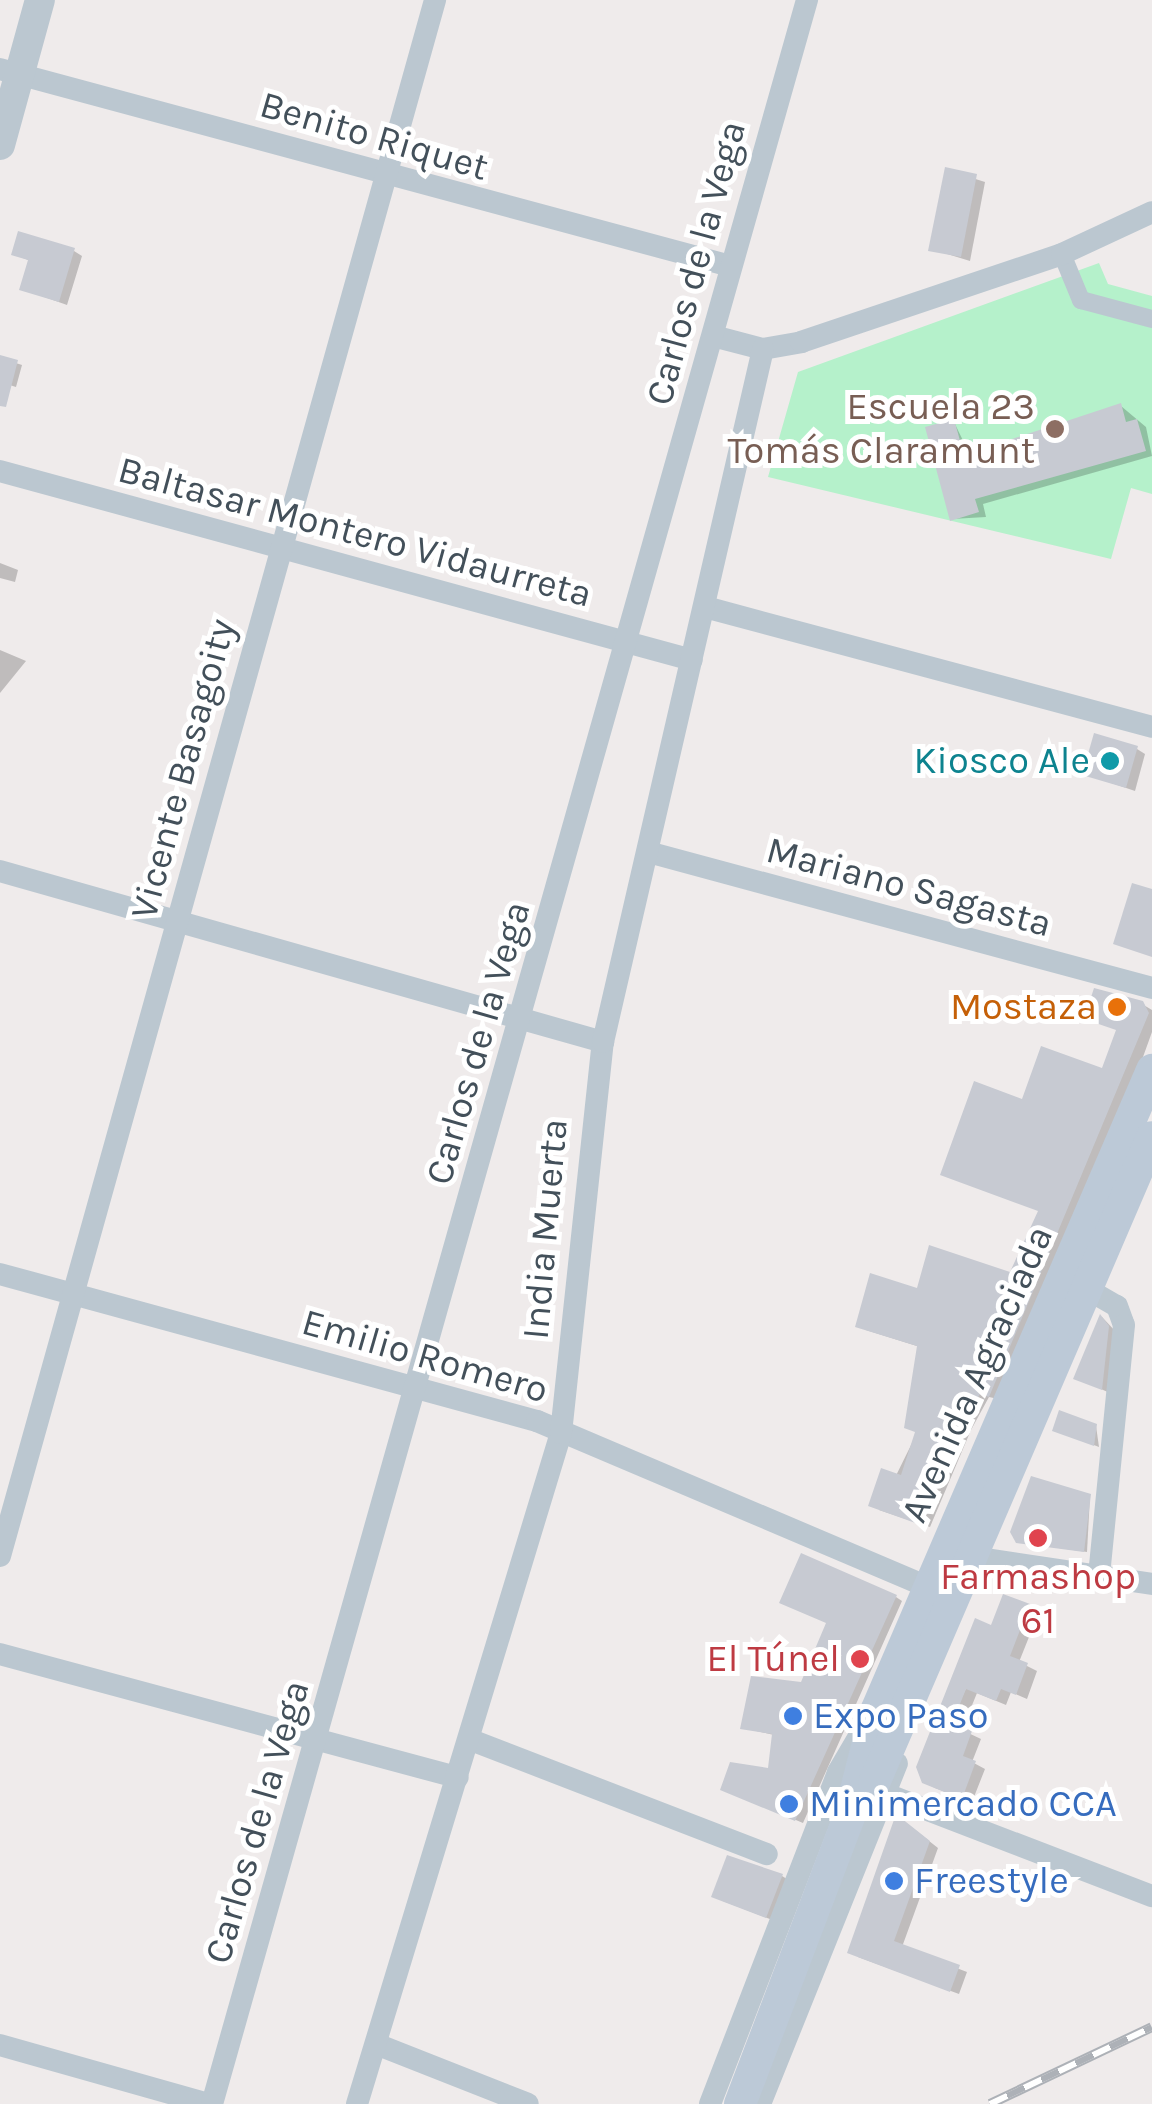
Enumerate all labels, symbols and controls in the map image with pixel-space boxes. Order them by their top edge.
street label: Benito Riquet [255,82,493,190]
street label: Carlos de la Vega [636,116,756,410]
place label: Escuela 23 Tomás Claramunt [727,384,1035,474]
marker: Escuela 23 Tomás Claramunt [1044,418,1066,440]
street label: Baltasar Montero Vidaurreta [113,447,597,617]
street label: Vicente Basagoity [121,614,245,924]
place label: Kiosco Ale [913,738,1090,784]
marker: Kiosco Ale [1099,750,1121,772]
street label: Mariano Sagasta [761,827,1057,947]
street label: Carlos de la Vega [416,896,540,1190]
place label: Mostaza [950,984,1097,1030]
marker: Mostaza [1106,996,1128,1018]
street label: India Muerta [513,1117,577,1341]
street label: Avenida Agraciada [891,1219,1063,1529]
street label: Emilio Romero [297,1299,553,1413]
marker: Farmashop 61 [1027,1527,1049,1549]
place label: Farmashop 61 [940,1554,1136,1644]
place label: El Túnel [706,1636,840,1682]
marker: El Túnel [849,1648,871,1670]
street label: Carlos de la Vega [195,1675,319,1969]
place label: Expo Paso [813,1693,988,1739]
marker: Expo Paso [782,1705,804,1727]
place label: Minimercado CCA [809,1781,1117,1827]
marker: Minimercado CCA [778,1793,800,1815]
place label: Freestyle [914,1858,1069,1904]
marker: Freestyle [883,1870,905,1892]

